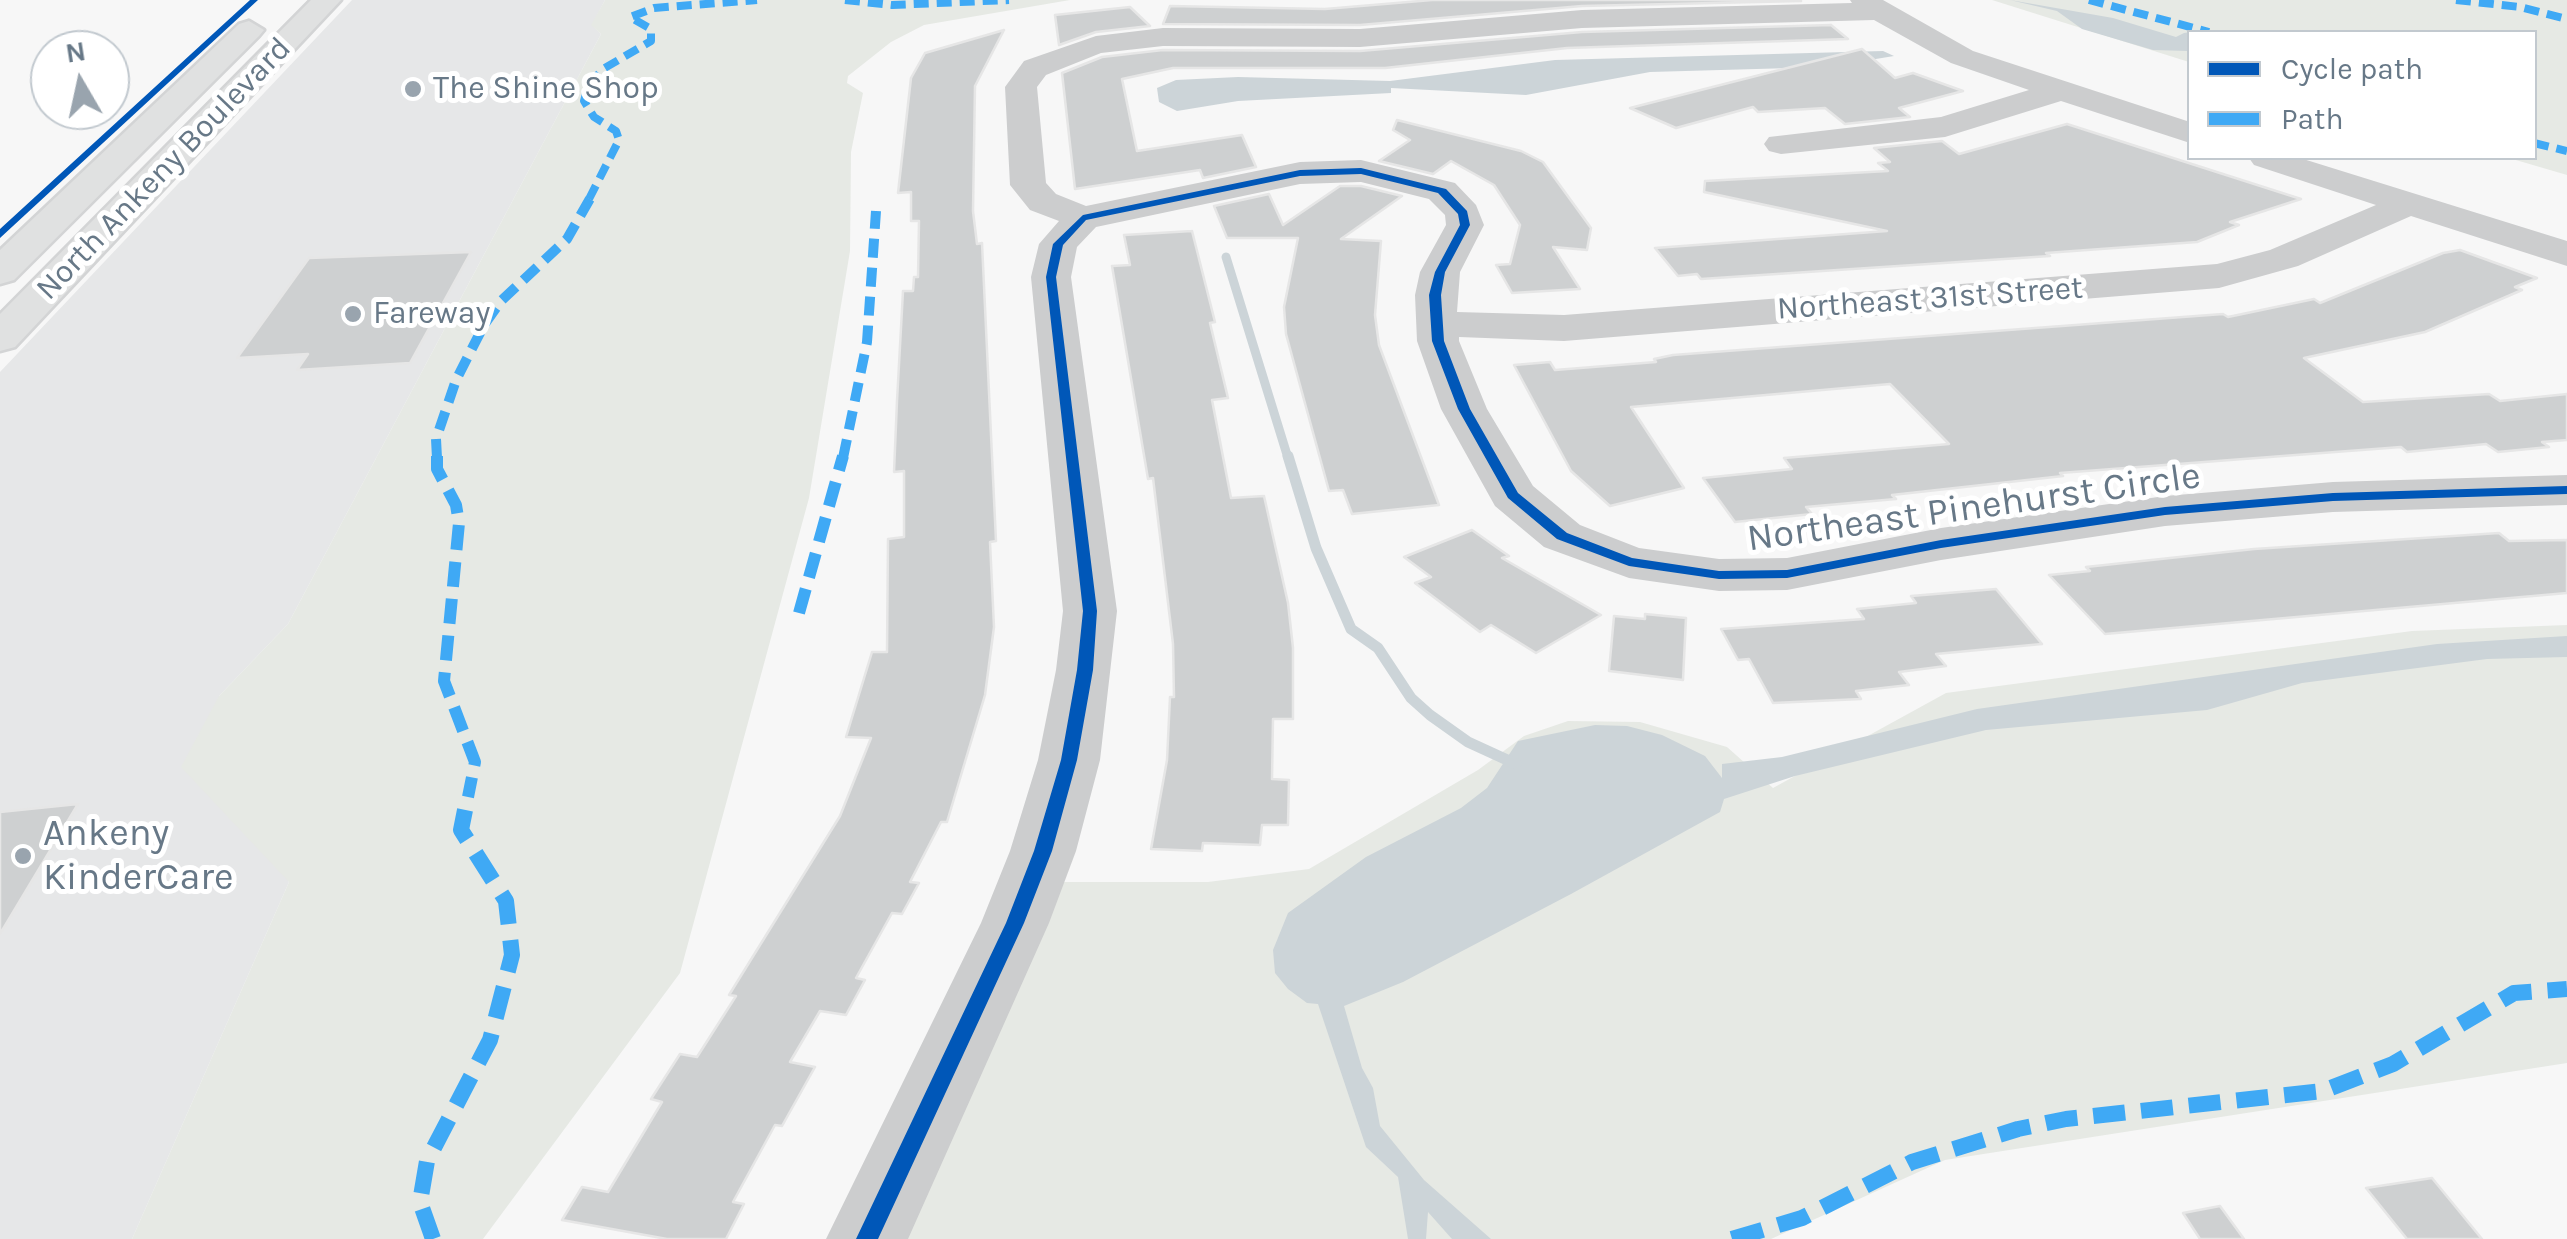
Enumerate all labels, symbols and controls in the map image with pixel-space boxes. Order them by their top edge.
street label: North Ankeny Boulevard [29,30,299,308]
north arrow [30,30,130,130]
legend [2187,30,2537,160]
text: Cycle path [2281,51,2423,87]
place label: The Shine Shop [433,70,659,108]
marker: The Shine Shop [402,78,424,100]
text: Path [2281,101,2344,137]
street label: Northeast 31st Street [1776,269,2084,329]
place label: Fareway [373,295,490,333]
marker: Fareway [342,303,364,325]
street label: Northeast Pinehurst Circle [1744,454,2204,562]
place label: Ankeny KinderCare [43,811,234,901]
marker: Ankeny KinderCare [12,845,34,867]

